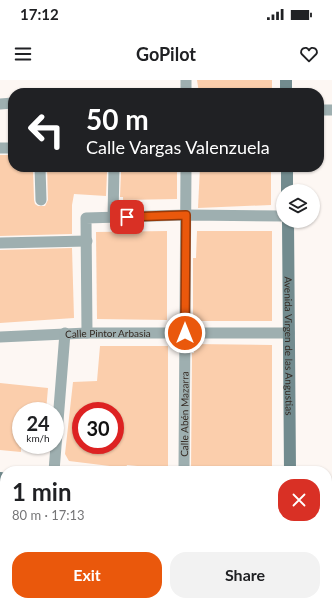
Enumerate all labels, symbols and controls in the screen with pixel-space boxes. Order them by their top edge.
text: 17:12 [20,5,59,23]
icon: menu [12,43,34,65]
text: GoPilot [136,43,196,65]
icon: heart [298,43,320,65]
text: 50 m [86,102,149,136]
icon: left [20,104,72,156]
text: Calle Vargas Valenzuela [86,136,270,158]
map controls [276,184,320,228]
button: layers [276,184,320,228]
pin [110,200,144,234]
icon: arrive [116,206,138,228]
street label: Avenida Virgen de las Angustias [282,276,296,416]
position arrow [164,312,206,354]
street label: Calle Pintor Arbasia [65,327,151,340]
street label: Calle Abén Mazarra [178,371,191,457]
speed limit sign: 30 [72,402,124,454]
text: 24 [26,411,50,435]
text: km/h [26,432,50,444]
text: 1 min [12,477,72,506]
button: close [278,479,320,521]
text: 80 m · 17:13 [12,507,85,523]
button: Exit [12,552,162,598]
button: Share [170,552,320,598]

